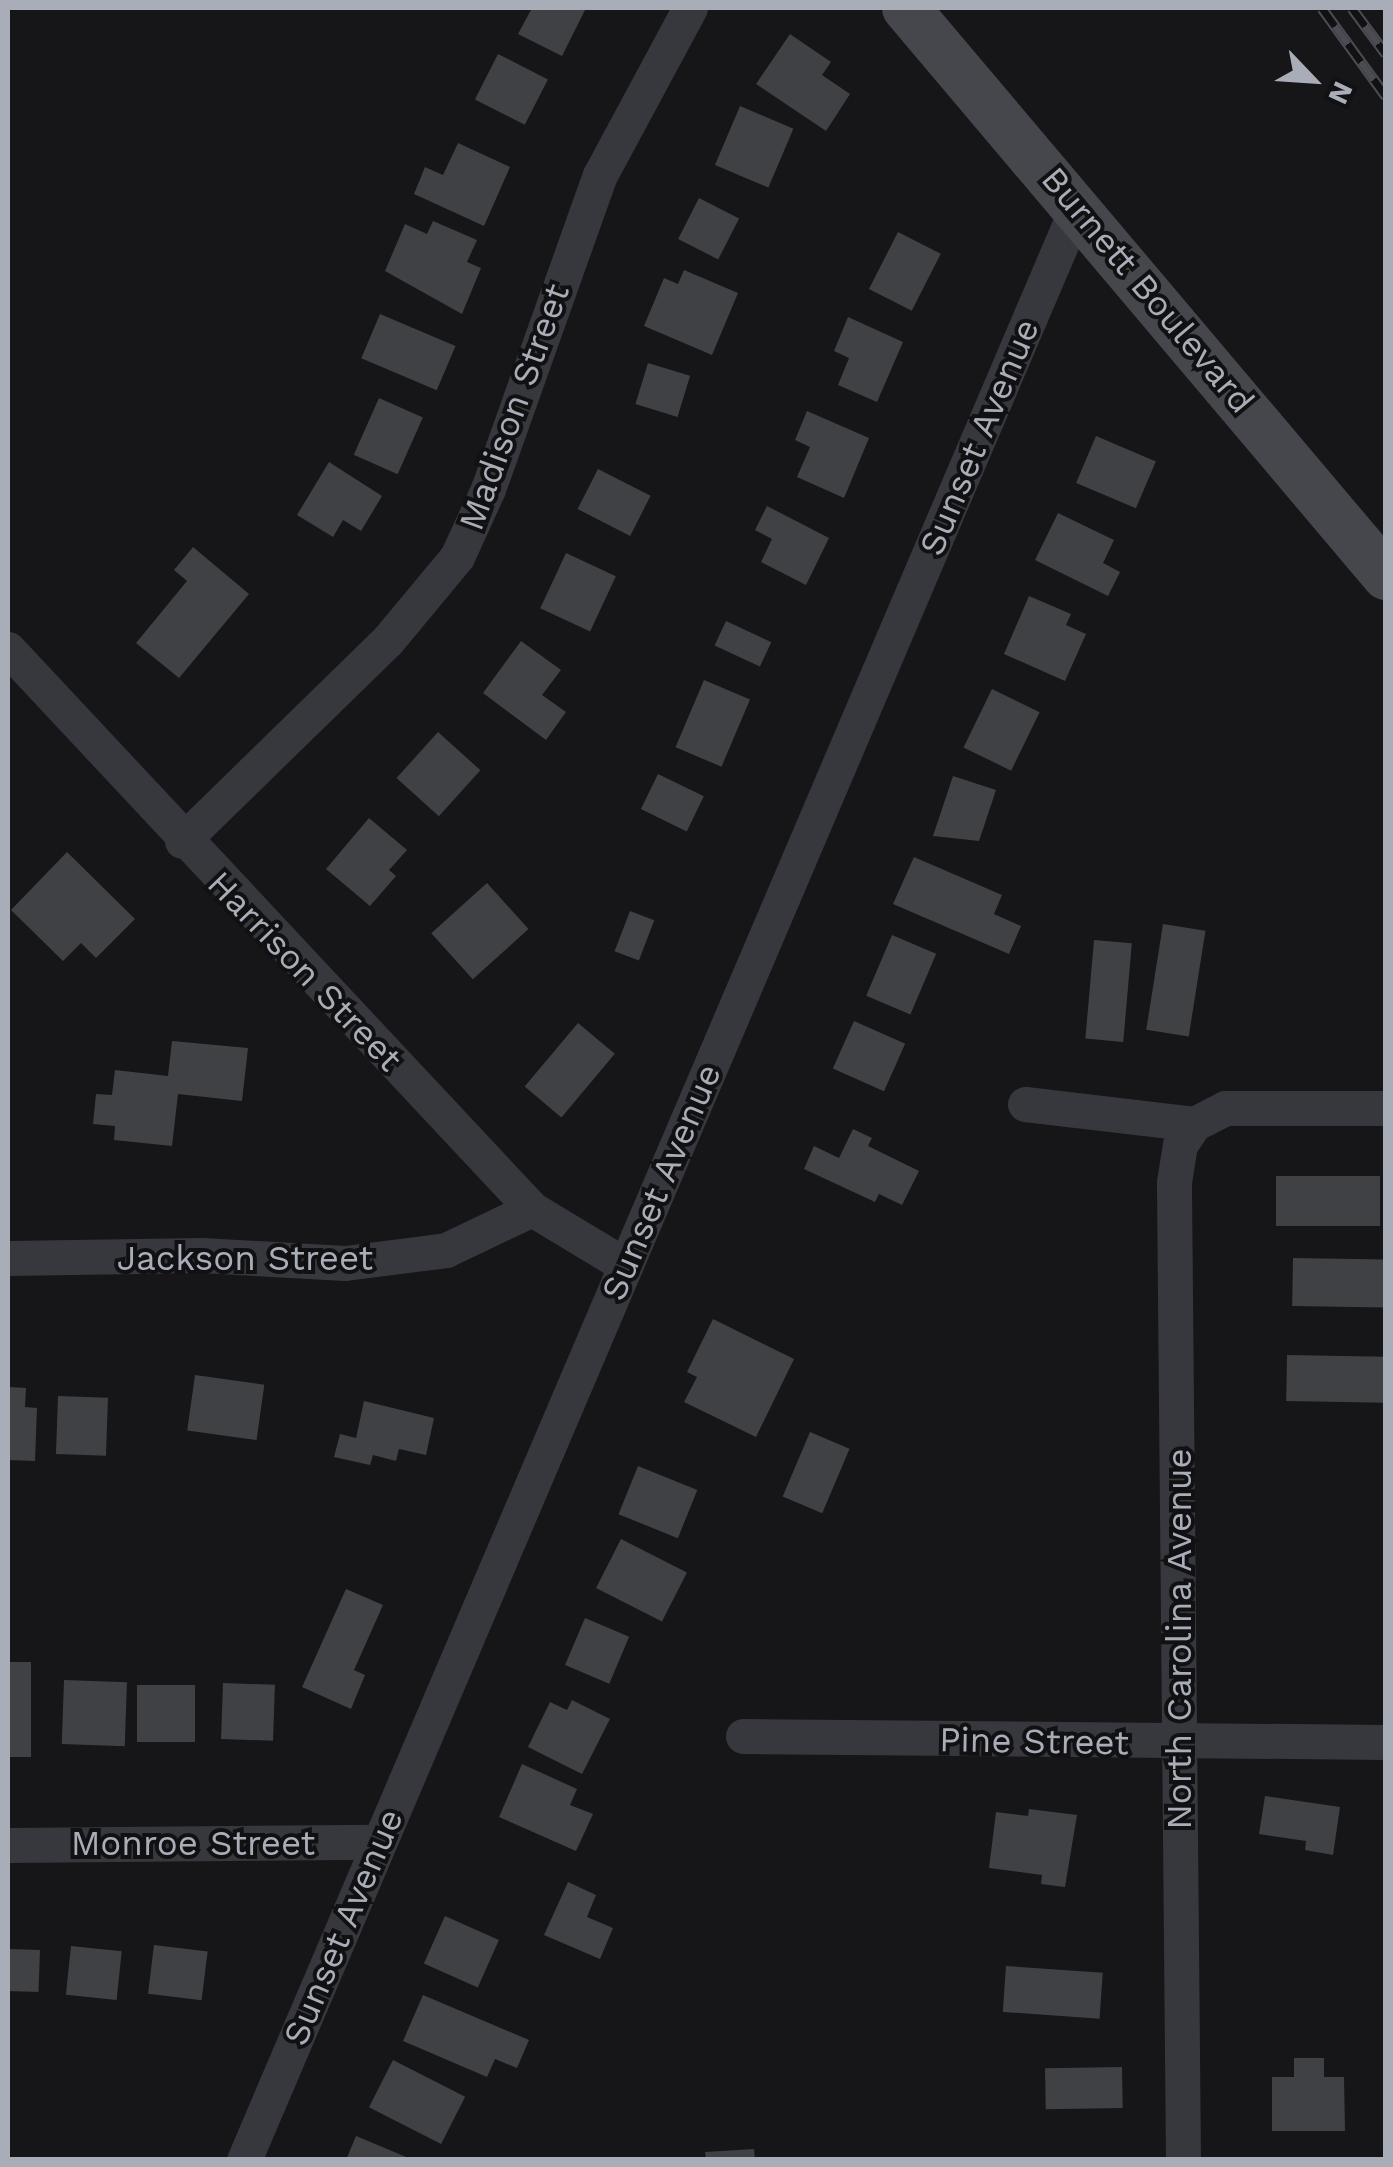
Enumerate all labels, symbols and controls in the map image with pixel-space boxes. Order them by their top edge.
north arrow [1263,30,1363,130]
text: N [1321,77,1360,109]
street label: Burnett Boulevard [1033,158,1263,422]
street label: Madison Street [450,278,578,536]
street label: Sunset Avenue [910,312,1048,562]
street label: Harrison Street [199,862,411,1080]
street label: Sunset Avenue [592,1057,730,1307]
street label: Jackson Street [117,1237,373,1279]
street label: North Carolina Avenue [1158,1447,1200,1831]
street label: Pine Street [939,1718,1129,1764]
street label: Sunset Avenue [274,1802,412,2052]
street label: Monroe Street [71,1822,315,1864]

